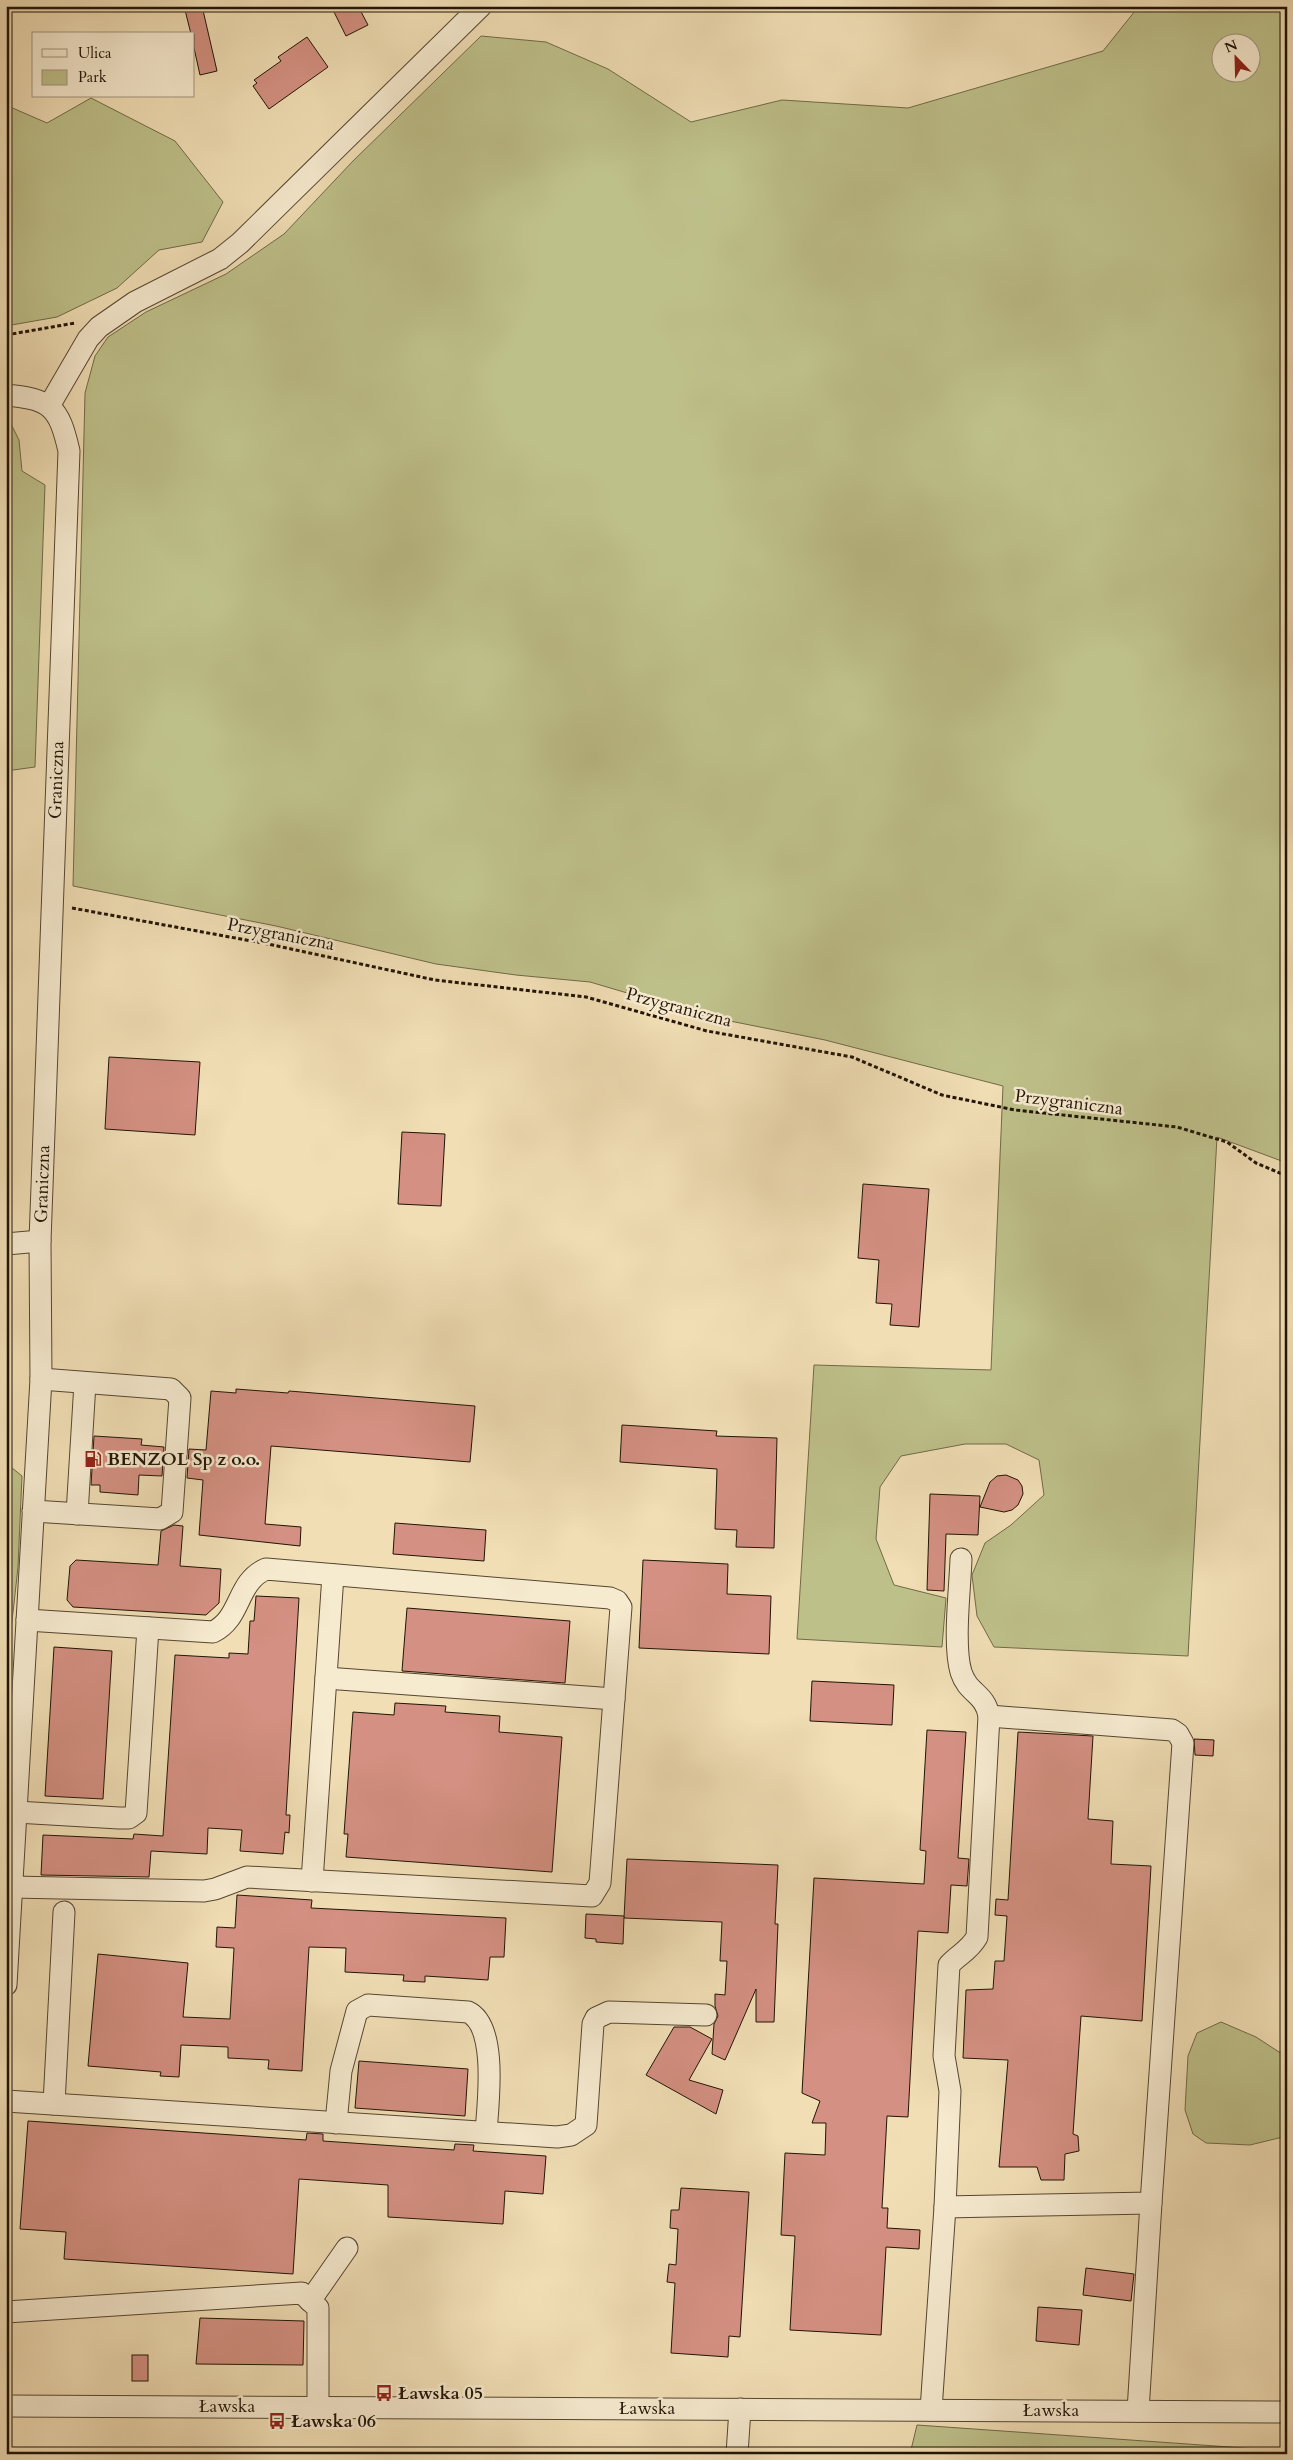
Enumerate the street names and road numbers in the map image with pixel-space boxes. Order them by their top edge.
street label: Graniczna [43,740,70,820]
street label: Przygraniczna [225,912,337,957]
street label: Przygraniczna [623,981,735,1034]
street label: Przygraniczna [1013,1083,1125,1122]
street label: Graniczna [29,1144,56,1224]
street label: Ławska [199,2394,255,2419]
street label: Ławska [619,2396,675,2421]
street label: Ławska [1023,2398,1079,2423]

